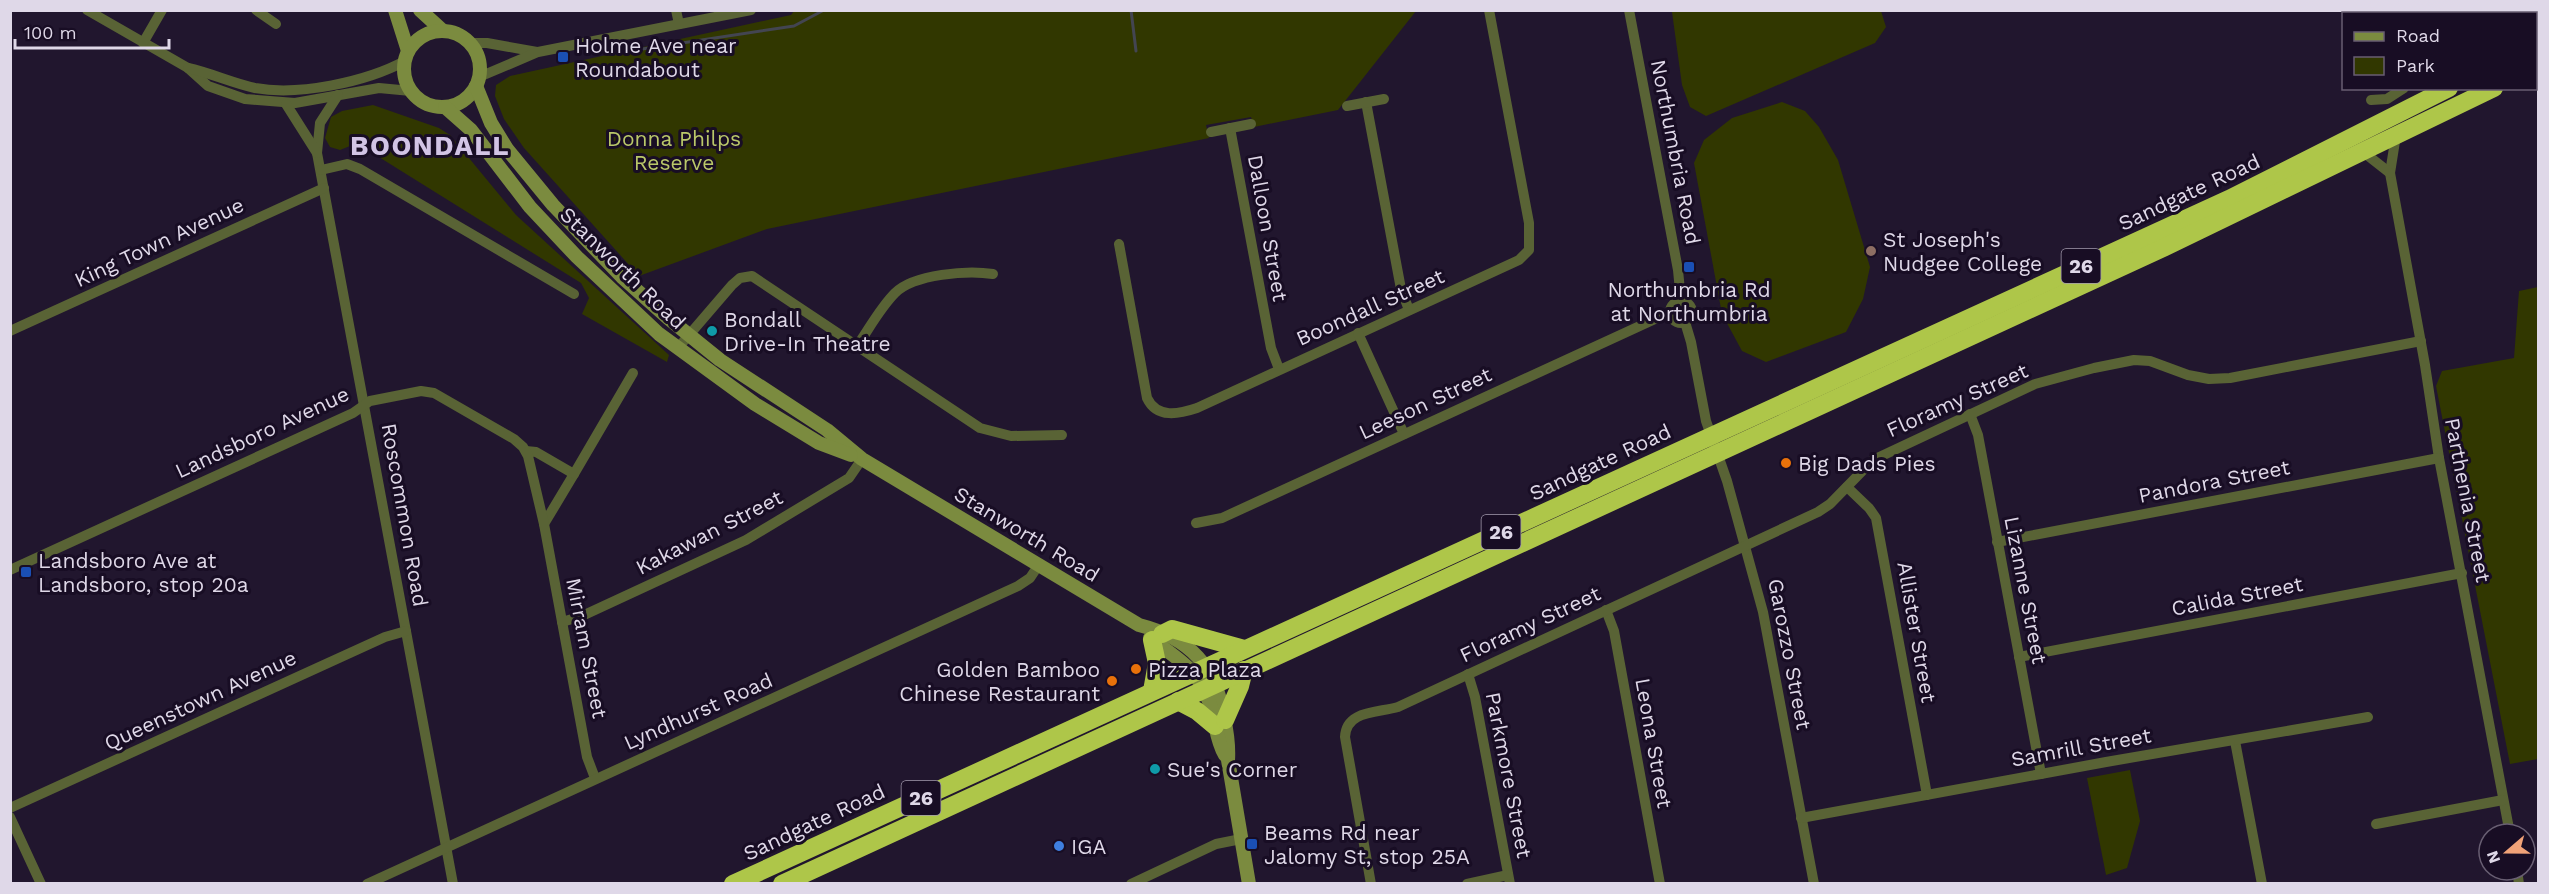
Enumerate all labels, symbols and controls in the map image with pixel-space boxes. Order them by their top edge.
scale bar [15,12,170,50]
legend [2342,12,2537,90]
text: 100 m [24,22,77,43]
text: Road [2396,25,2440,46]
place label: Holme Ave near Roundabout [575,33,737,82]
marker: Holme Ave near Roundabout [556,50,570,64]
text: Park [2396,55,2435,76]
street label: Northumbria Road [1646,57,1706,247]
park label: Donna Philps Reserve [607,126,741,175]
district label: BOONDALL [350,130,510,162]
street label: Sandgate Road [2114,148,2264,236]
street label: Dalloon Street [1243,153,1293,303]
street label: King Town Avenue [70,192,248,292]
street label: Stanworth Road [555,202,691,334]
place label: St Joseph's Nudgee College [1883,227,2042,276]
marker: St Joseph's Nudgee College [1864,244,1878,258]
road number: 26 [2062,249,2100,283]
marker: Northumbria Rd at Northumbria [1682,260,1696,274]
street label: Boondall Street [1292,263,1448,351]
place label: Northumbria Rd at Northumbria [1607,277,1771,326]
place label: Bondall Drive-In Theatre [724,307,891,356]
marker: Bondall Drive-In Theatre [705,324,719,338]
street label: Floramy Street [1882,358,2032,442]
street label: Leeson Street [1355,361,1495,445]
street label: Landsboro Avenue [171,381,353,483]
street label: Parthenia Street [2440,416,2496,584]
street label: Sandgate Road [1525,418,1675,506]
street label: Roscommon Road [377,421,433,609]
place label: Big Dads Pies [1798,451,1936,476]
street label: Pandora Street [2136,454,2292,508]
marker: Big Dads Pies [1779,456,1793,470]
street label: Stanworth Road [950,481,1104,587]
street label: Kakawan Street [631,484,787,580]
street label: Lizanne Street [1999,514,2053,666]
road number: 26 [1482,515,1520,549]
place label: Landsboro Ave at Landsboro, stop 20a [38,548,249,597]
street label: Allister Street [1892,560,1942,705]
marker: Landsboro Ave at Landsboro, stop 20a [19,565,33,579]
street label: Calida Street [2169,571,2305,621]
street label: Mirram Street [561,576,613,721]
street label: Garozzo Street [1763,577,1817,732]
street label: Floramy Street [1456,580,1605,668]
street label: Queenstown Avenue [100,644,300,756]
place label: Golden Bamboo Chinese Restaurant [899,657,1100,706]
place label: Pizza Plaza [1148,657,1262,682]
marker: Pizza Plaza [1129,662,1143,676]
street label: Lyndhurst Road [620,667,776,755]
marker: Golden Bamboo Chinese Restaurant [1105,674,1119,688]
street label: Leona Street [1630,676,1678,810]
street label: Parkmore Street [1481,690,1537,860]
street label: Samrill Street [2009,722,2153,772]
place label: Sue's Corner [1167,757,1298,782]
marker: Sue's Corner [1148,762,1162,776]
street label: Sandgate Road [739,778,889,866]
road number: 26 [902,781,940,815]
place label: Beams Rd near Jalomy St, stop 25A [1264,820,1470,869]
north arrow [2477,822,2537,882]
place label: IGA [1071,834,1106,859]
marker: Beams Rd near Jalomy St, stop 25A [1245,837,1259,851]
marker: IGA [1052,839,1066,853]
text: N [2482,848,2504,866]

